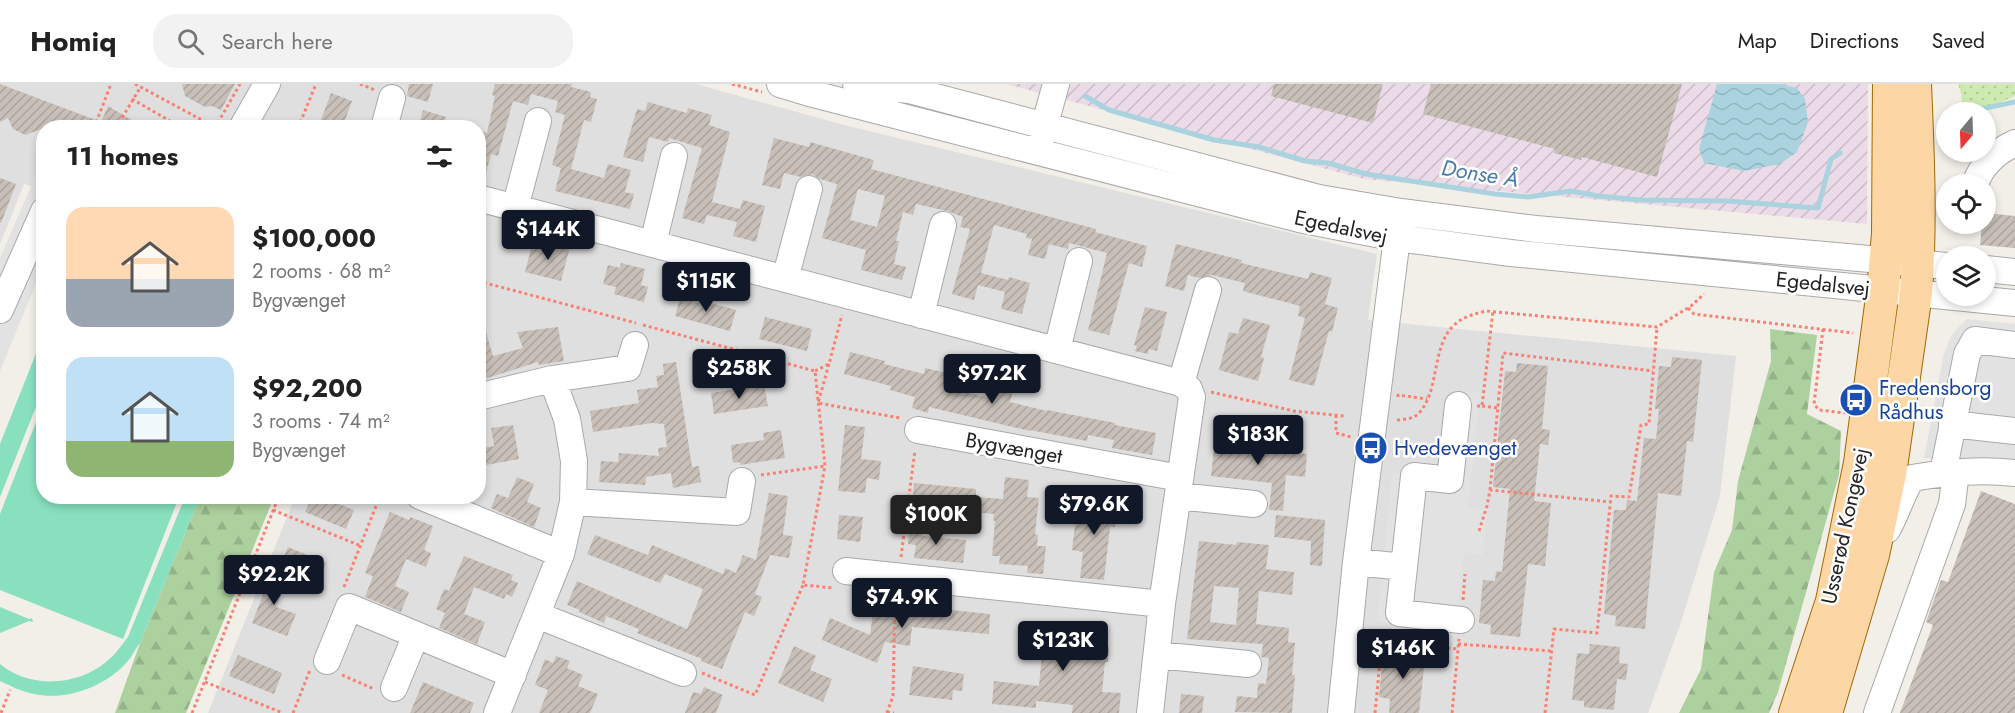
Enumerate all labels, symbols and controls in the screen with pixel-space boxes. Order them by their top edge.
search box [153,14,573,68]
text: Homiq [30,21,117,62]
icon: search [174,25,207,58]
text: Search here [222,25,333,57]
text: Map [1738,26,1777,56]
text: Directions [1810,26,1899,56]
text: Saved [1932,26,1985,56]
north arrow [1936,102,1996,162]
map controls [1936,102,1996,306]
text: 11 homes [66,137,178,175]
icon: filters [423,140,456,173]
water label: Donse Å [1439,151,1521,195]
button: locate [1936,174,1996,234]
street label: Egedalsvej [1292,202,1390,252]
pin: $144K [506,210,590,261]
text: $144K [516,215,580,244]
text: $100,000 [252,219,376,257]
icon: home [114,231,186,303]
button: layers [1936,246,1996,306]
text: 2 rooms · 68 m² [252,257,390,286]
pin: $115K [664,262,748,313]
street label: Egedalsvej [1774,264,1872,304]
text: $115K [676,267,736,296]
text: Bygvænget [252,286,345,315]
pin: $258K [697,349,781,400]
text: $258K [707,354,771,383]
pin: $97.2K [943,354,1041,405]
text: $97.2K [958,359,1026,388]
text: $92,200 [252,369,363,407]
place label: Fredensborg Rådhus [1879,373,1991,427]
icon: home [114,381,186,453]
bus stop icon: Fredensborg Rådhus [1838,382,1874,418]
text: 3 rooms · 74 m² [252,407,390,436]
pin: $183K [1216,415,1300,466]
text: $183K [1227,420,1289,449]
street label: Bygvænget [963,425,1065,471]
bus stop icon: Hvedevænget [1353,430,1389,466]
place label: Hvedevænget [1394,433,1517,463]
text: Bygvænget [252,436,345,465]
street label: Usserød Kongevej [1814,445,1876,607]
pin: $79.6K [1045,485,1143,536]
text: $79.6K [1059,490,1129,519]
pin: $100K [894,495,978,546]
text: $100K [904,500,968,529]
pin: $92.2K [225,555,323,606]
text: $92.2K [238,560,310,589]
pin: $74.9K [853,578,951,629]
text: $74.9K [866,583,938,612]
pin: $123K [1021,621,1105,672]
text: $123K [1032,626,1094,655]
pin: $146K [1361,629,1445,680]
text: $146K [1371,634,1435,663]

